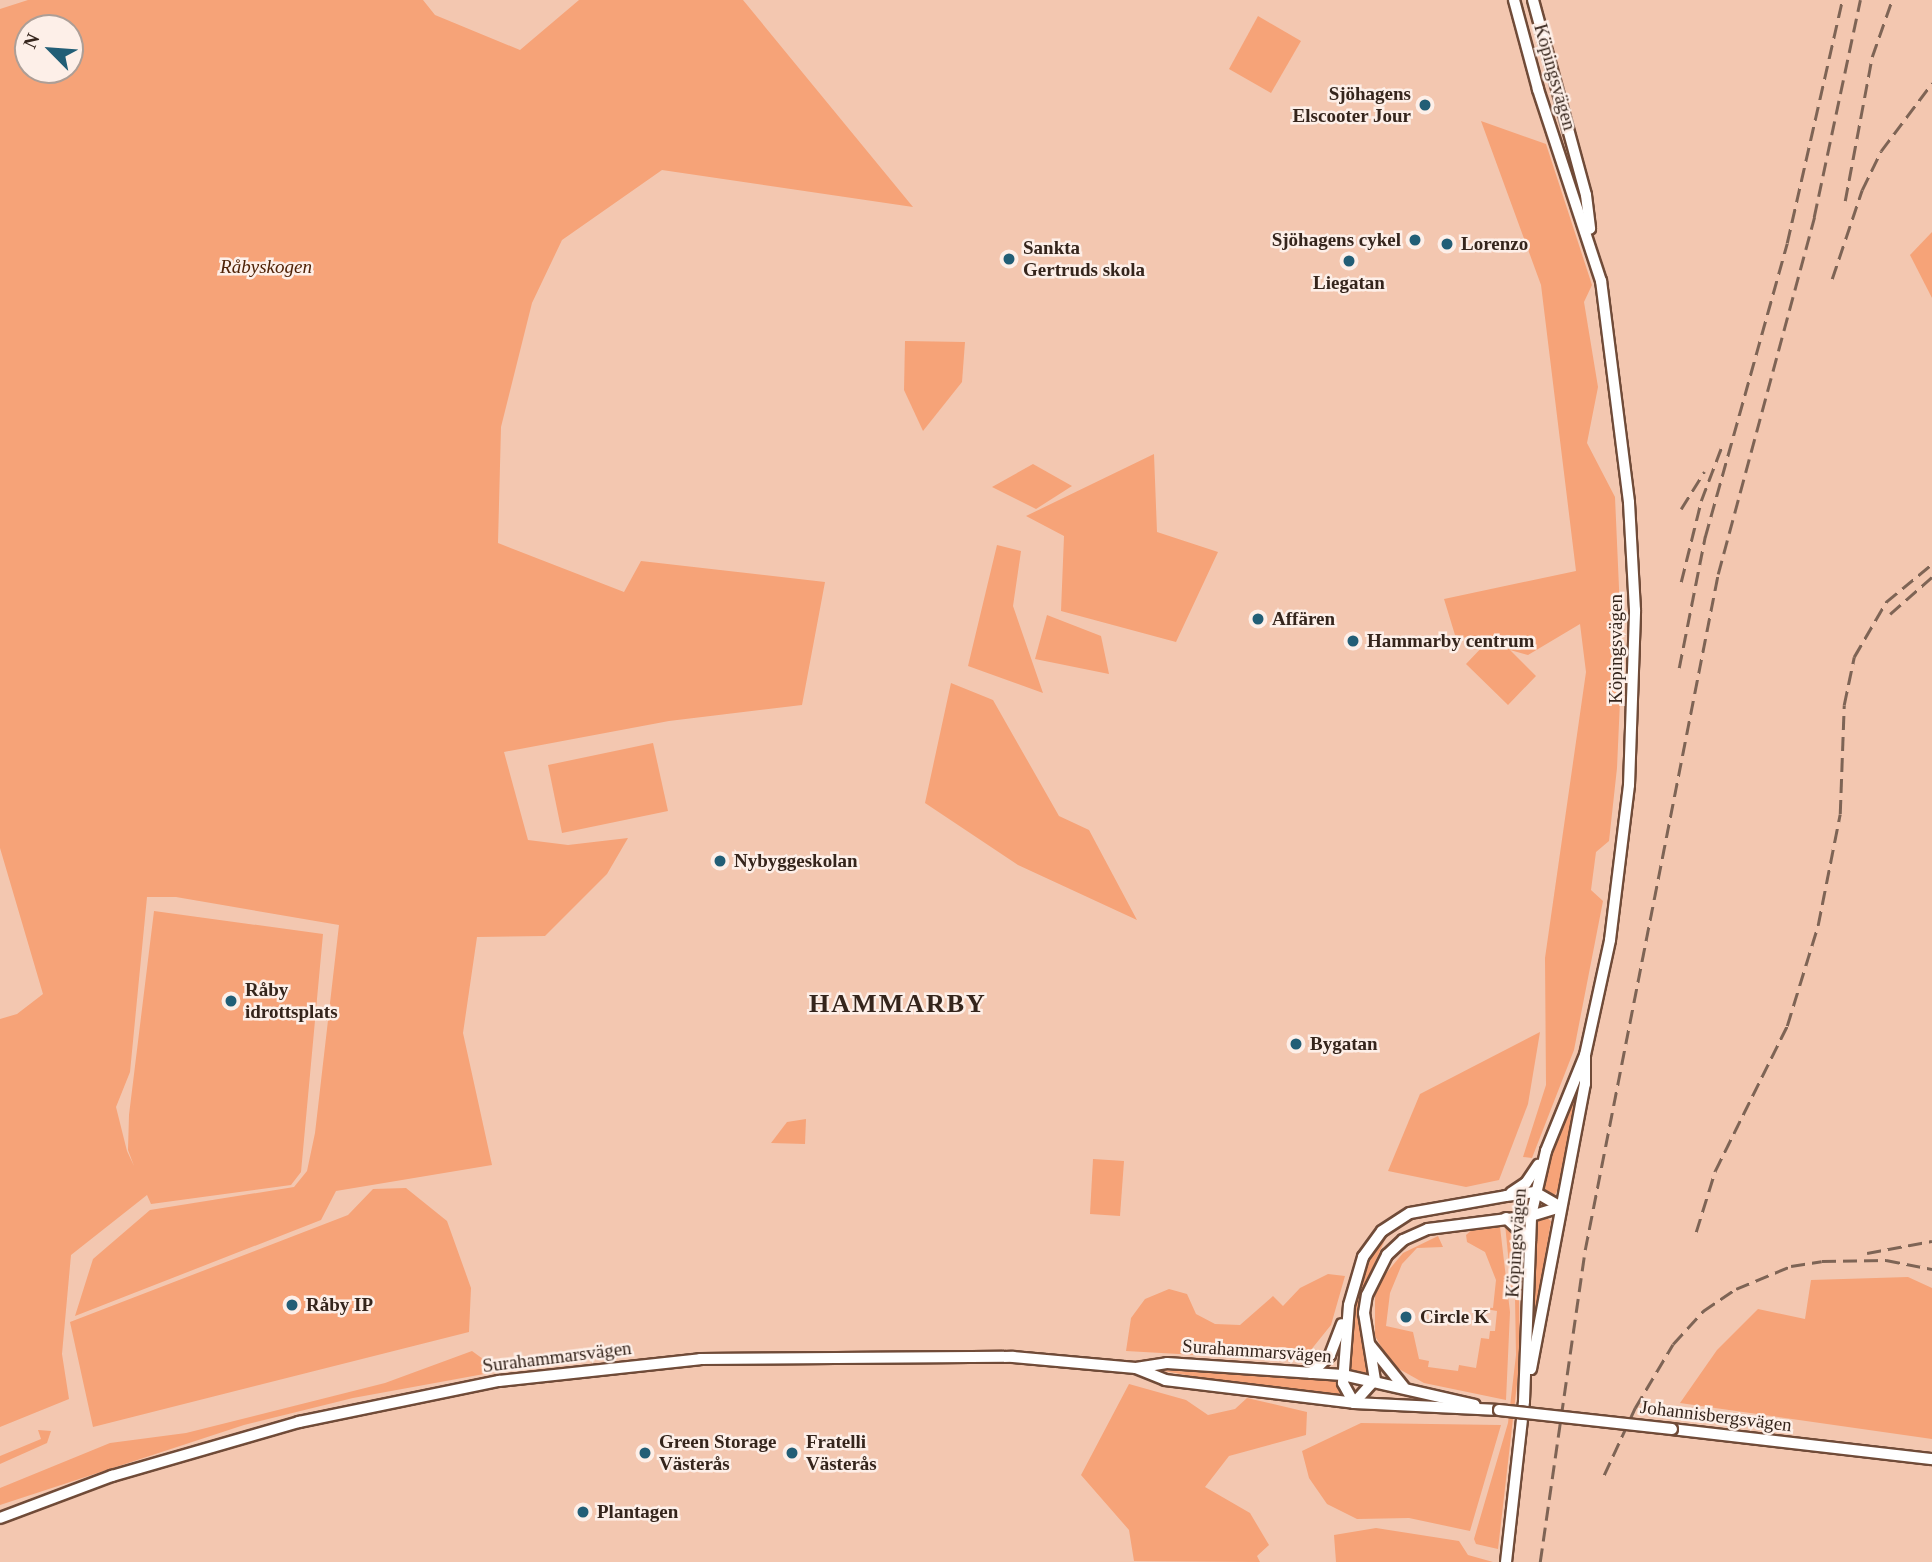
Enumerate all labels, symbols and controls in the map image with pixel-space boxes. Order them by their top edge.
north arrow [14,14,84,84]
street label: Köpingsvägen [1529,21,1581,133]
text: N [19,30,44,51]
place label: Sjöhagens Elscooter Jour [1292,83,1411,127]
marker: Sjöhagens Elscooter Jour [1417,97,1433,113]
place label: Sjöhagens cykel [1272,229,1401,251]
marker: Sjöhagens cykel [1407,232,1423,248]
place label: Lorenzo [1461,233,1528,255]
marker: Lorenzo [1439,236,1455,252]
place label: Sankta Gertruds skola [1023,237,1145,281]
marker: Sankta Gertruds skola [1001,251,1017,267]
marker: Liegatan [1341,253,1357,269]
park label: Råbyskogen [220,256,312,278]
place label: Liegatan [1313,272,1385,294]
street label: Köpingsvägen [1605,594,1627,704]
place label: Affären [1272,608,1335,630]
marker: Affären [1250,611,1266,627]
place label: Hammarby centrum [1367,630,1534,652]
marker: Hammarby centrum [1345,633,1361,649]
place label: Nybyggeskolan [734,850,858,872]
marker: Nybyggeskolan [712,853,728,869]
place label: Råby idrottsplats [245,979,338,1023]
district label: HAMMARBY [810,988,986,1020]
marker: Råby idrottsplats [223,993,239,1009]
place label: Bygatan [1310,1033,1378,1055]
marker: Bygatan [1288,1036,1304,1052]
street label: Köpingsvägen [1501,1187,1531,1299]
place label: Råby IP [306,1294,373,1316]
marker: Råby IP [284,1297,300,1313]
place label: Circle K [1420,1306,1489,1328]
marker: Circle K [1398,1309,1414,1325]
street label: Surahammarsvägen [1181,1334,1333,1368]
street label: Surahammarsvägen [481,1337,633,1377]
street label: Johannisbergsvägen [1639,1395,1793,1437]
place label: Green Storage Västerås [659,1431,776,1475]
place label: Fratelli Västerås [806,1431,877,1475]
marker: Green Storage Västerås [637,1445,653,1461]
marker: Fratelli Västerås [784,1445,800,1461]
place label: Plantagen [597,1501,678,1523]
marker: Plantagen [575,1504,591,1520]

